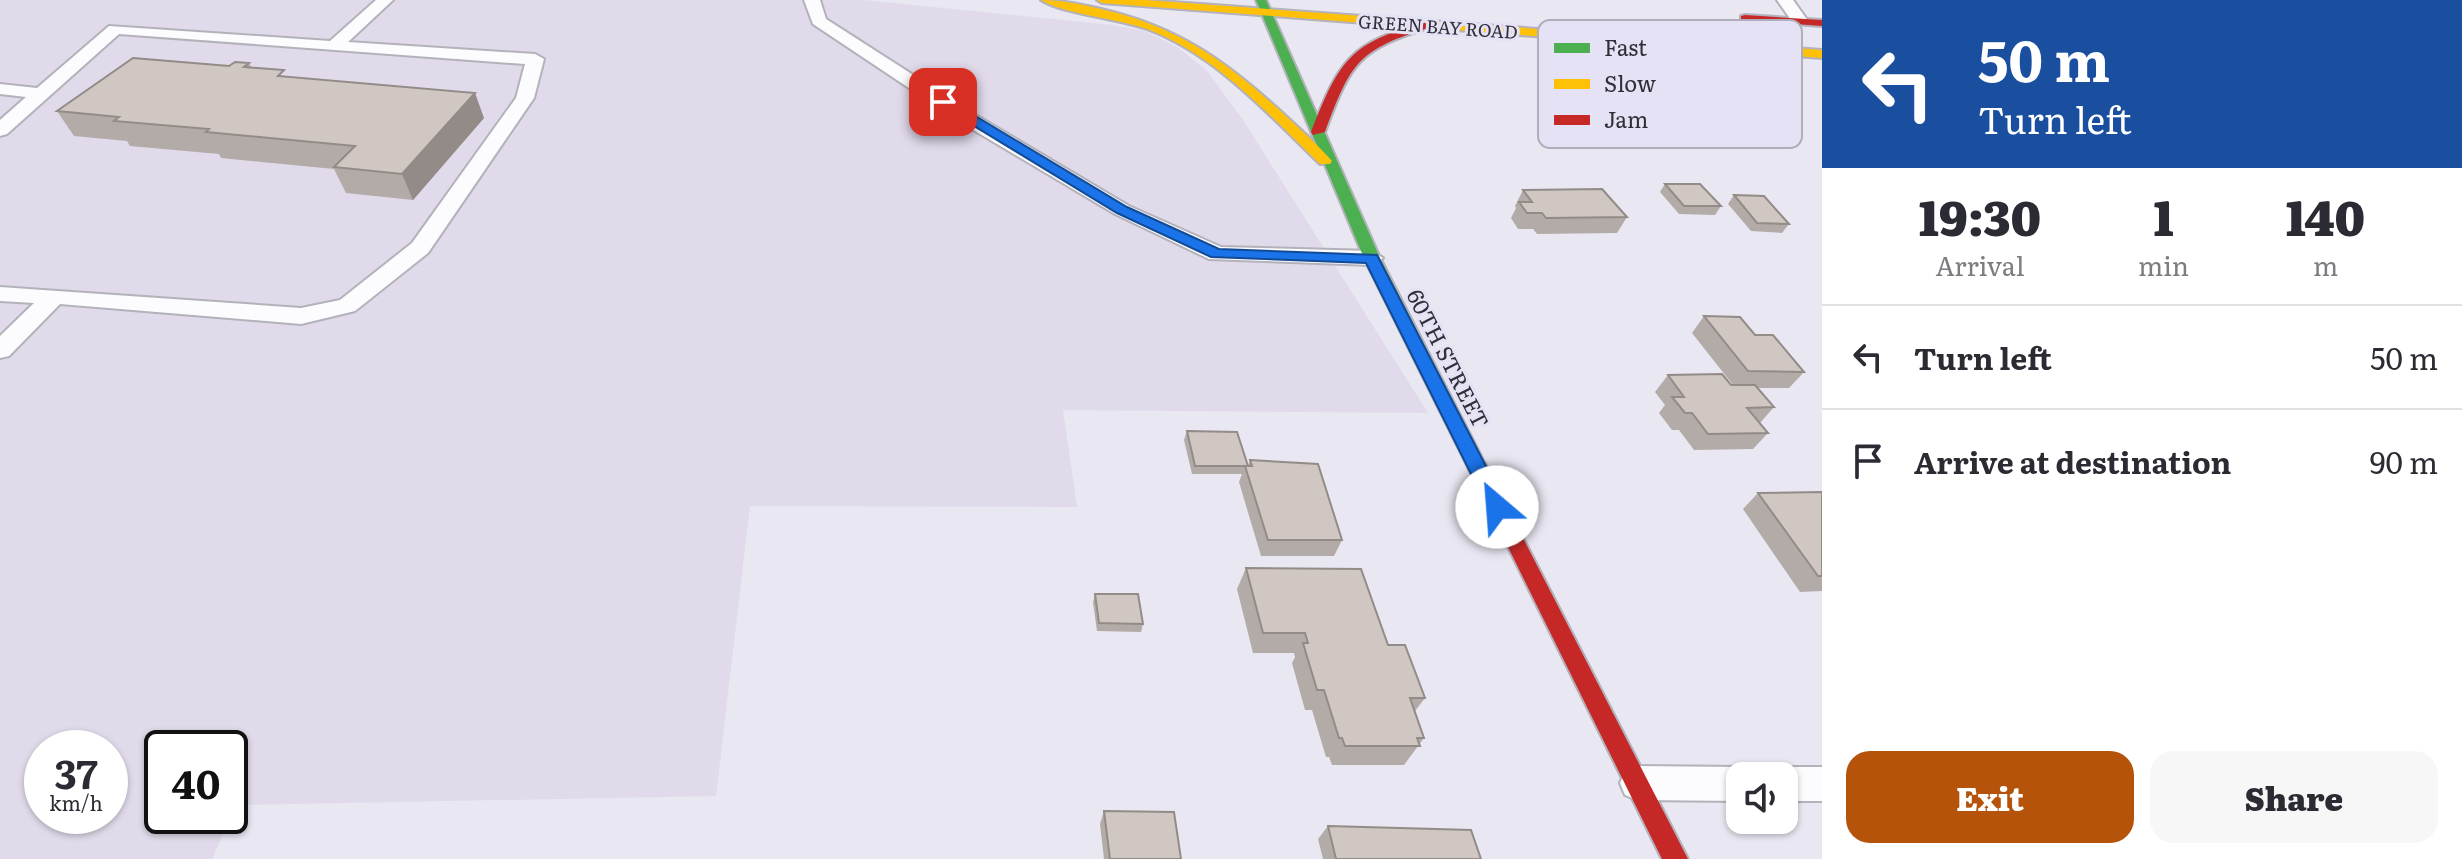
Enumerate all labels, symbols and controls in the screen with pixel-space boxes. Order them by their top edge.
street label: GREEN BAY ROAD [1357,7,1519,45]
text: 50 m [1978,16,2110,99]
legend [1538,20,1802,148]
text: Fast [1604,30,1647,63]
icon: left [1846,32,1950,136]
text: Slow [1604,66,1656,99]
pin [909,68,977,136]
icon: arrive [921,80,965,124]
text: Turn left [1978,92,2132,145]
text: Jam [1604,102,1648,135]
text: 19:30 [1919,180,2041,251]
text: 1 [2153,180,2174,251]
text: 140 [2286,180,2365,251]
text: Arrival [1936,245,2024,284]
text: min [2138,245,2189,284]
text: m [2313,245,2338,284]
street label: 60TH STREET [1400,283,1498,433]
icon: left [1846,335,1890,379]
text: Turn left [1914,335,2052,379]
text: 50 m [2370,335,2438,379]
icon: arrive [1846,439,1890,483]
text: Arrive at destination [1914,439,2231,483]
text: 90 m [2370,439,2438,483]
position arrow [1455,465,1539,549]
speed limit sign: 40 [144,730,248,834]
text: 37 [54,742,98,801]
button: Exit [1846,751,2134,843]
button: Share [2150,751,2438,843]
map controls [1726,762,1798,834]
button: sound [1726,762,1798,834]
text: km/h [49,787,103,817]

